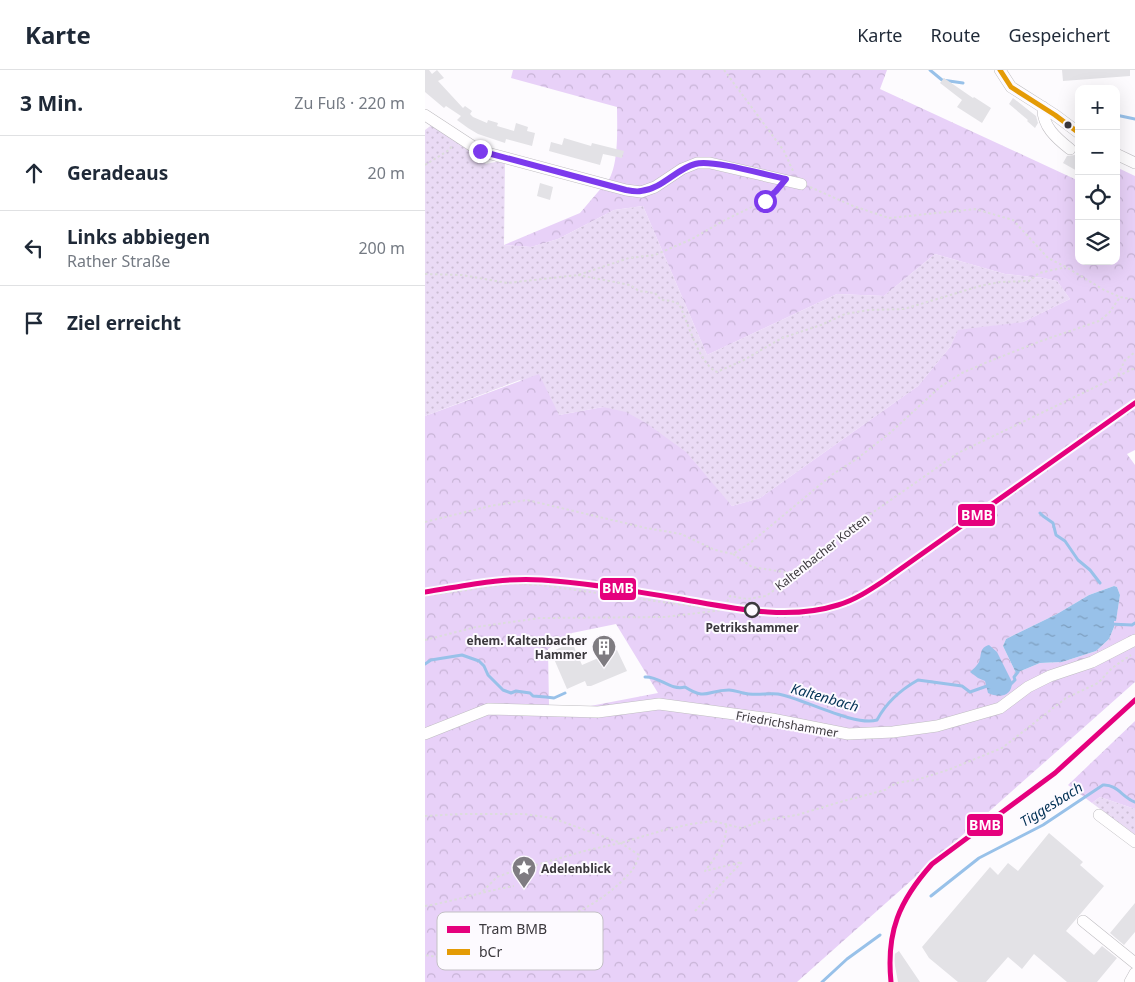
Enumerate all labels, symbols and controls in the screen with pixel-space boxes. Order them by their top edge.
text: Karte [25,18,91,51]
text: Karte [857,23,903,47]
text: Route [931,23,980,47]
text: Gespeichert [1008,23,1110,47]
map controls [1075,85,1120,265]
button: + [1075,85,1120,130]
text: 3 Min. [20,89,83,117]
text: Zu Fuß · 220 m [294,92,405,114]
unlabelled marker [1063,120,1073,130]
button: − [1075,130,1120,175]
route end [469,140,492,163]
icon: ahead [20,159,48,187]
text: Geradeaus [67,160,168,186]
text: 20 m [368,162,405,184]
button: locate [1075,175,1120,220]
route start [754,190,777,213]
button: layers [1075,220,1120,265]
text: Links abbiegen [67,224,210,250]
icon: left [20,234,48,262]
text: 200 m [358,237,405,259]
text: Rather Straße [67,250,170,272]
icon: arrive [20,309,48,337]
text: Ziel erreicht [67,310,181,336]
line badge: BMB [957,503,996,527]
text: BMB [961,505,993,524]
street label: Kaltenbacher Kotten [771,510,873,594]
line badge: BMB [599,577,637,601]
text: BMB [602,578,634,597]
marker: Petrikshammer [744,602,760,618]
place label: Petrikshammer [705,619,799,636]
place label: ehem. Kaltenbacher Hammer [466,632,588,663]
building icon: ehem. Kaltenbacher Hammer [591,634,617,668]
water label: Kaltenbach [789,678,861,716]
street label: Friedrichshammer [734,707,840,741]
water label: Tiggesbach [1016,777,1086,831]
line badge: BMB [966,813,1004,837]
text: BMB [969,815,1001,834]
place icon: Adelenblick [511,855,537,889]
place label: Adelenblick [541,860,612,877]
legend [437,912,603,970]
text: Tram BMB [479,919,547,938]
text: bCr [479,942,502,961]

